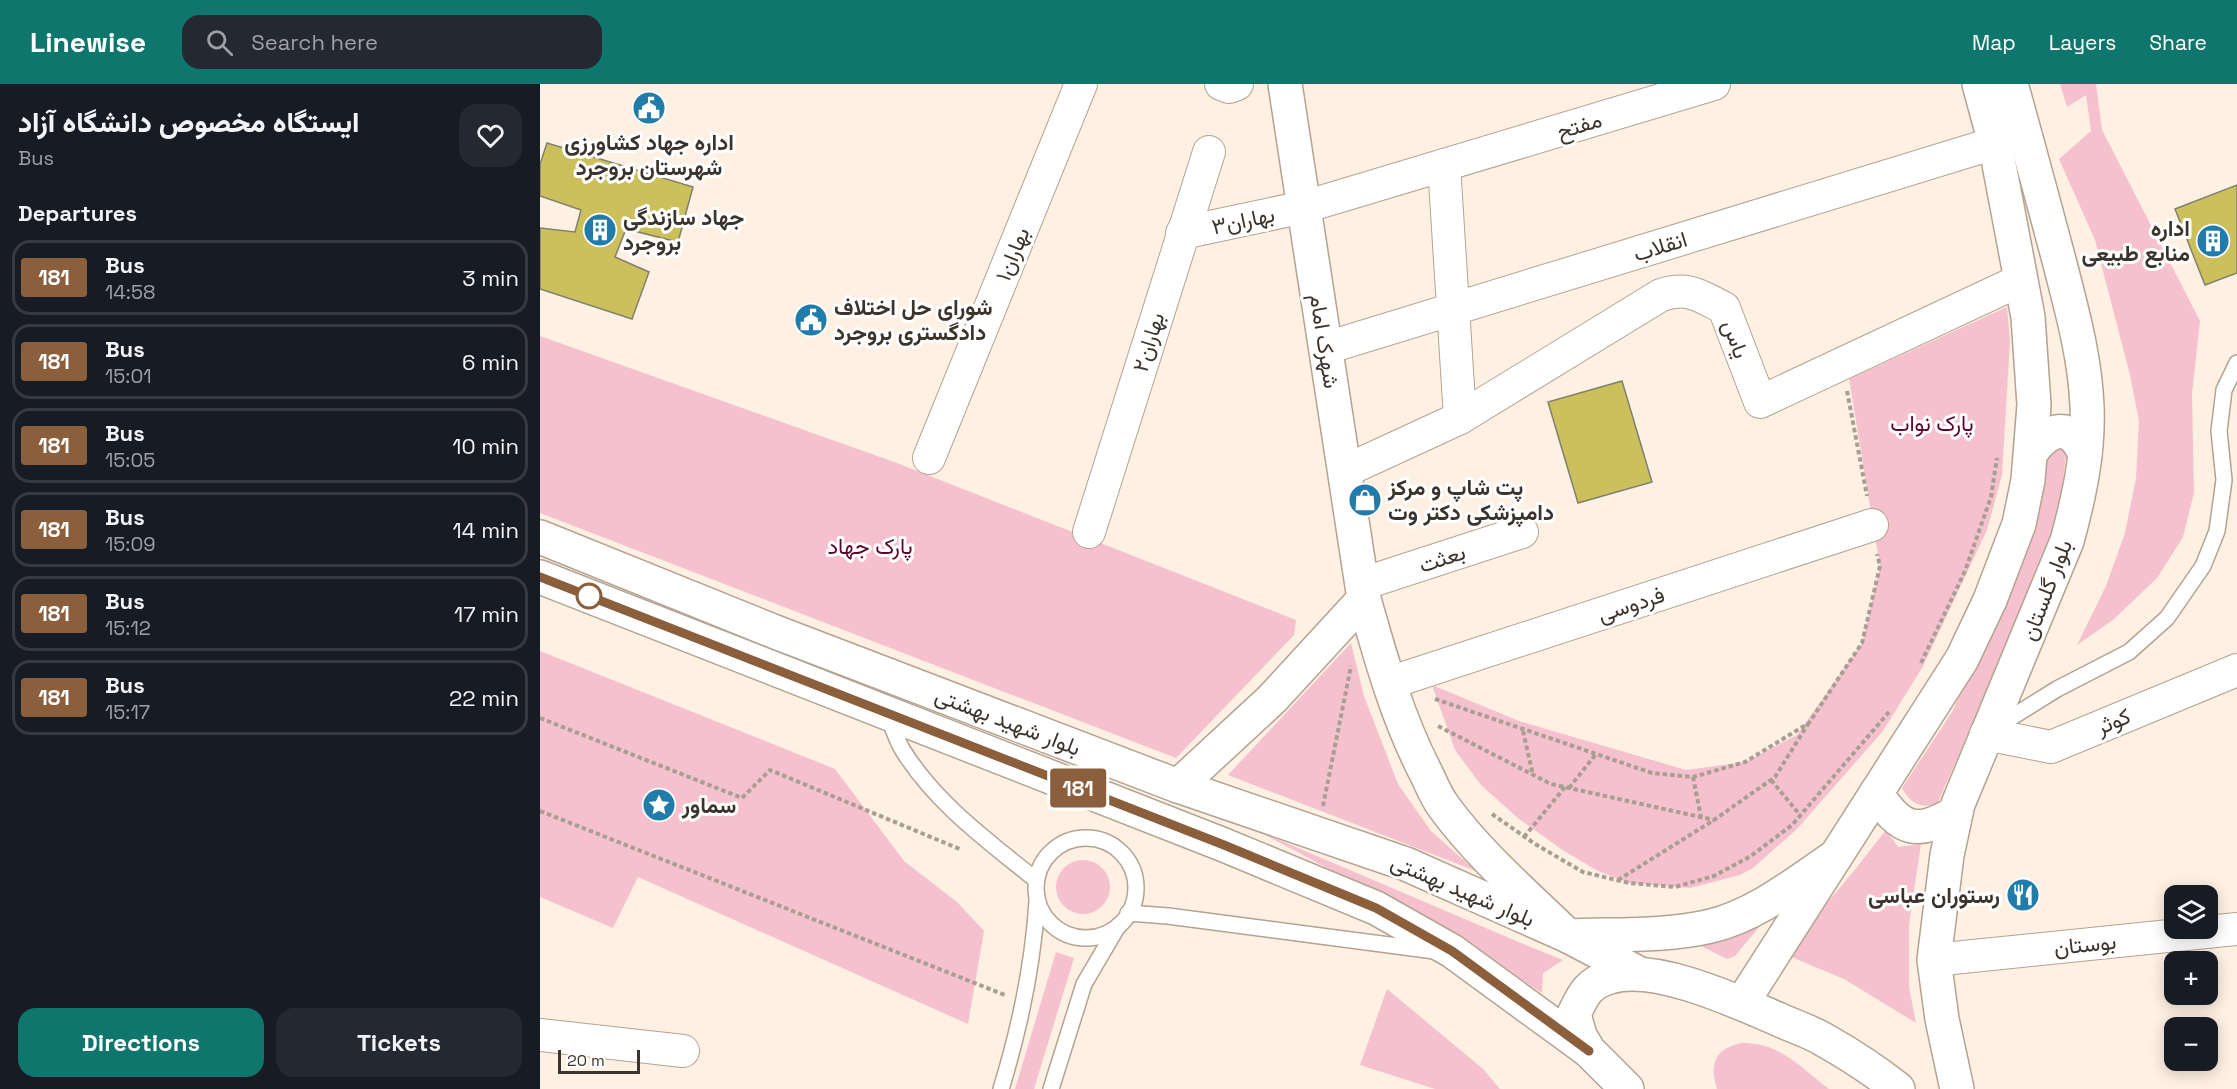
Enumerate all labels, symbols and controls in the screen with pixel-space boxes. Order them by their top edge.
search box [182,15,602,69]
text: Linewise [30,24,146,60]
icon: search [203,26,236,59]
text: Search here [251,28,378,56]
text: Map [1972,29,2016,56]
text: Layers [2049,29,2116,56]
text: Share [2149,29,2207,56]
public building icon: اداره جهاد کشاورزی شهرستان بروجرد [631,90,667,126]
text: ایستگاه مخصوص دانشگاه آزاد [18,104,359,140]
button: heart [459,104,522,167]
street label: مفتح [1553,105,1605,146]
place label: اداره جهاد کشاورزی شهرستان بروجرد [564,128,734,181]
text: Bus [18,145,54,171]
text: Departures [18,199,137,227]
street label: بهاران۳ [1209,200,1277,240]
place label: جهاد سازندگی بروجرد [623,203,744,256]
building icon: جهاد سازندگی بروجرد [582,212,618,248]
place label: اداره منابع طبیعی [2082,214,2190,268]
street label: بهاران۱ [989,223,1035,285]
building icon: اداره منابع طبیعی [2195,223,2231,259]
street label: انقلاب [1630,225,1690,267]
text: Bus [105,251,145,279]
text: 181 [38,264,70,291]
text: 3 min [462,264,519,292]
text: 14:58 [105,279,155,305]
street label: شهرک امام [1303,292,1346,390]
place label: شورای حل اختلاف دادگستری بروجرد [834,293,993,346]
public building icon: شورای حل اختلاف دادگستری بروجرد [793,302,829,338]
street label: بهاران۲ [1126,309,1170,375]
street label: یاس [1716,316,1756,362]
text: Bus [105,335,145,363]
text: 181 [38,348,70,375]
text: 6 min [462,348,519,376]
text: 15:01 [105,363,152,389]
park label: پارک نواب [1890,409,1974,438]
text: Bus [105,419,145,447]
text: 181 [38,432,70,459]
text: 10 min [452,432,519,460]
text: 15:05 [105,447,155,473]
place label: پت شاپ و مرکز دامپزشکی دکتر وت [1387,473,1554,528]
shop icon: پت شاپ و مرکز دامپزشکی دکتر وت [1347,482,1383,518]
text: Bus [105,503,145,531]
text: 181 [38,516,70,543]
text: 14 min [453,516,519,544]
text: 15:09 [105,531,155,557]
park label: پارک جهاد [828,532,913,561]
street label: بلوار گلستان [2014,536,2078,644]
street label: بعثت [1415,537,1469,579]
street label: فردوسی [1594,580,1668,628]
unlabelled marker [576,583,602,609]
text: Bus [105,587,145,615]
text: 181 [38,600,70,627]
text: 17 min [454,600,519,628]
text: 15:12 [105,615,151,641]
text: Bus [105,671,145,699]
street label: بلوار شهید بهشتی [931,680,1085,762]
text: 181 [38,684,70,711]
text: 22 min [449,684,519,712]
text: 15:17 [105,699,150,725]
street label: کوثر [2091,701,2135,741]
line badge: 181 [1044,768,1112,808]
text: 181 [1062,775,1094,802]
place icon: سماور [641,787,677,823]
place label: سماور [681,791,736,819]
street label: بلوار شهید بهشتی [1387,847,1539,933]
restaurant icon: رستوران عباسی [2005,877,2041,913]
place label: رستوران عباسی [1868,881,2000,909]
map controls [2164,885,2218,1071]
button: layers [2164,885,2218,939]
street label: بوستان [2052,927,2118,961]
button: + [2164,951,2218,1005]
button: Directions [18,1008,264,1077]
button: Tickets [276,1008,522,1077]
button: − [2164,1017,2218,1071]
scale bar [558,1047,640,1074]
text: 20 m [567,1050,605,1071]

